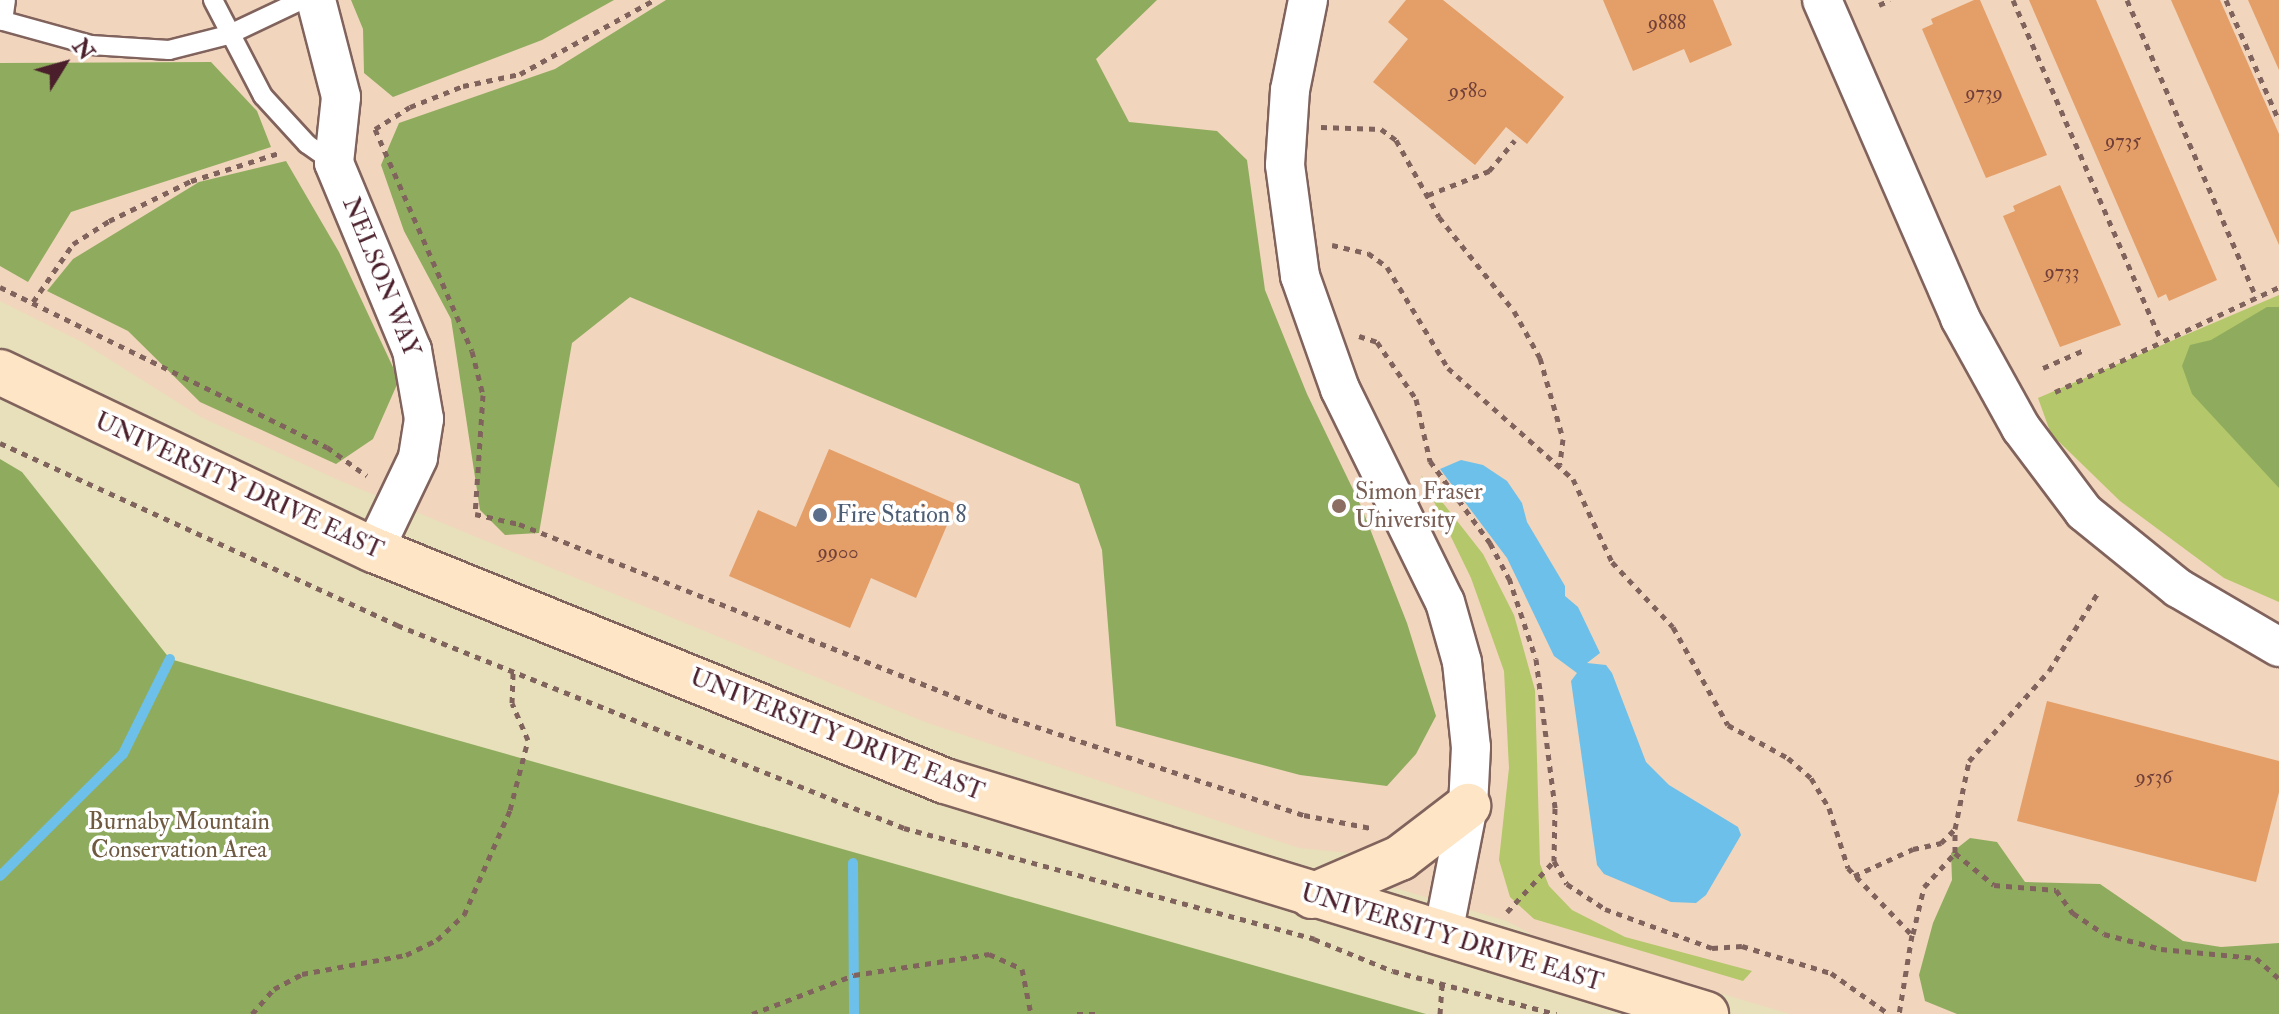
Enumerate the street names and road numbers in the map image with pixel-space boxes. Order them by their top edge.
street label: NELSON WAY [336,193,426,361]
street label: UNIVERSITY DRIVE EAST [90,407,388,565]
street label: UNIVERSITY DRIVE EAST [686,663,988,807]
street label: UNIVERSITY DRIVE EAST [1297,878,1607,998]

